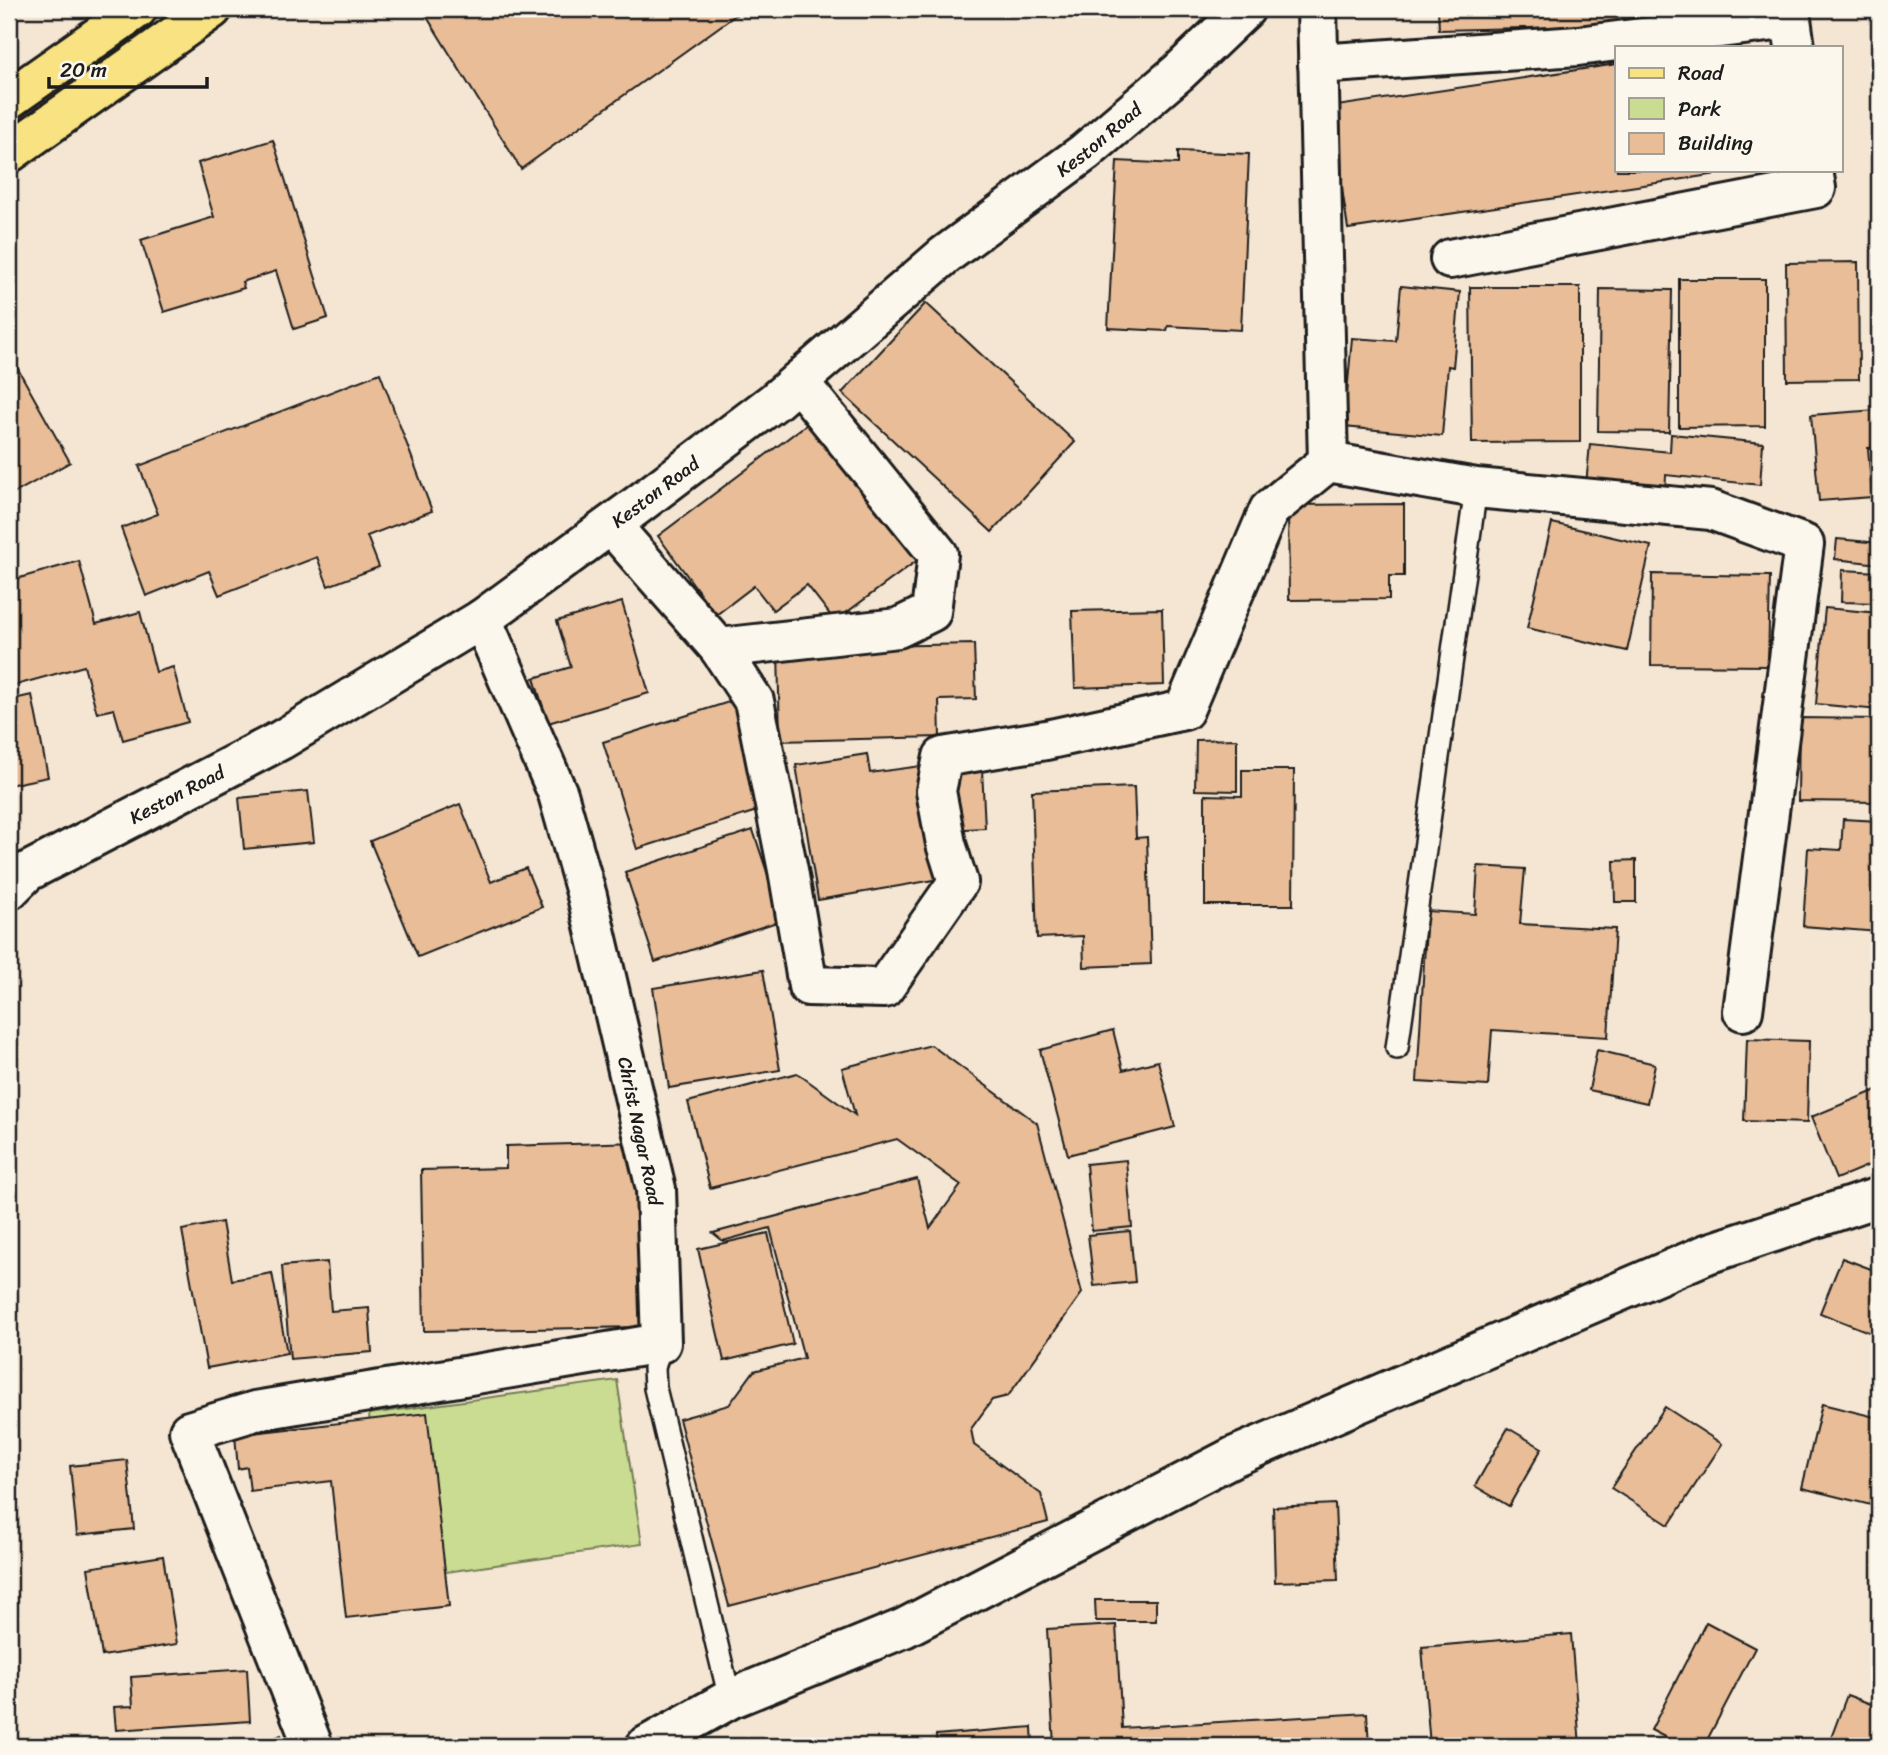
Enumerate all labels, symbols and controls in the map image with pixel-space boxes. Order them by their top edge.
scale bar [49,46,206,90]
legend [1615,46,1842,172]
text: 20 m [60,51,107,89]
text: Road [1678,54,1725,92]
text: Park [1678,90,1721,128]
street label: Keston Road [1048,92,1151,185]
text: Building [1678,124,1754,162]
street label: Keston Road [604,446,708,536]
street label: Keston Road [123,755,232,833]
street label: Christ Nagar Road [608,1054,672,1210]

